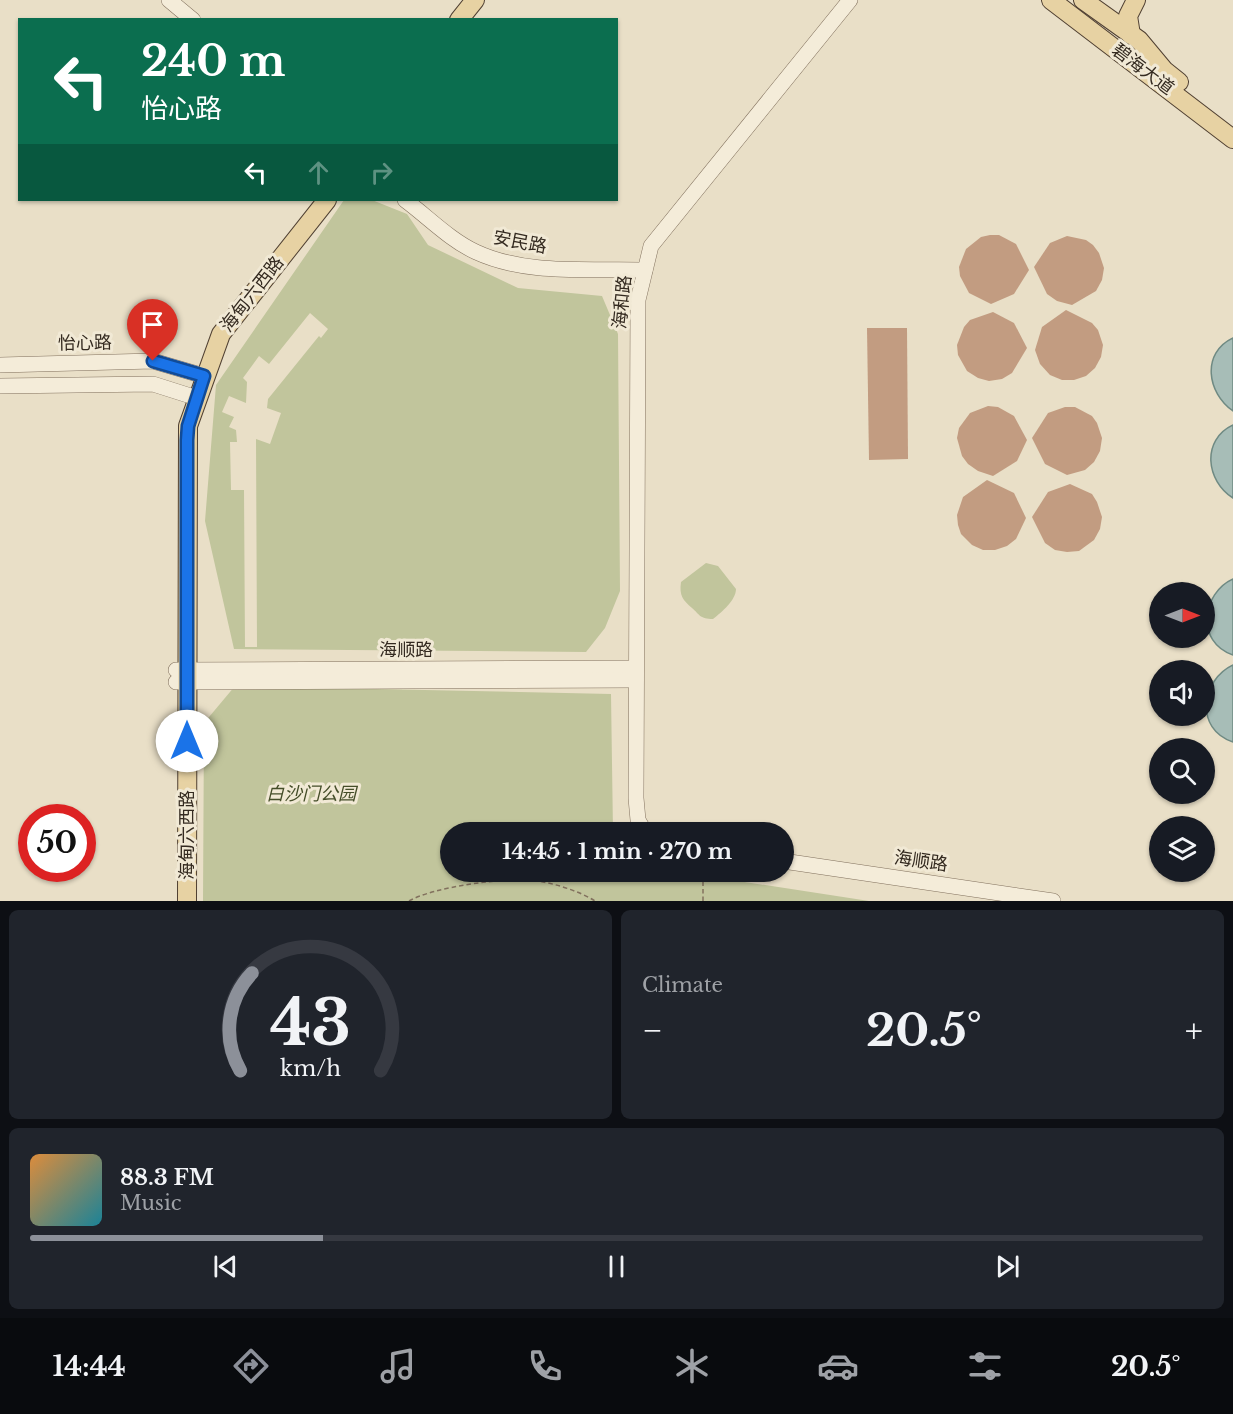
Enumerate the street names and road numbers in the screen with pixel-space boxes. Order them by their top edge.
street label: 碧海大道 [1108,39,1178,99]
street label: 安民路 [491,226,549,258]
street label: 海甸六西路 [216,252,288,336]
street label: 海和路 [608,274,636,330]
street label: 怡心路 [58,332,112,354]
street label: 海顺路 [379,639,433,661]
street label: 海甸六西路 [176,790,198,880]
street label: 海顺路 [893,846,949,876]

